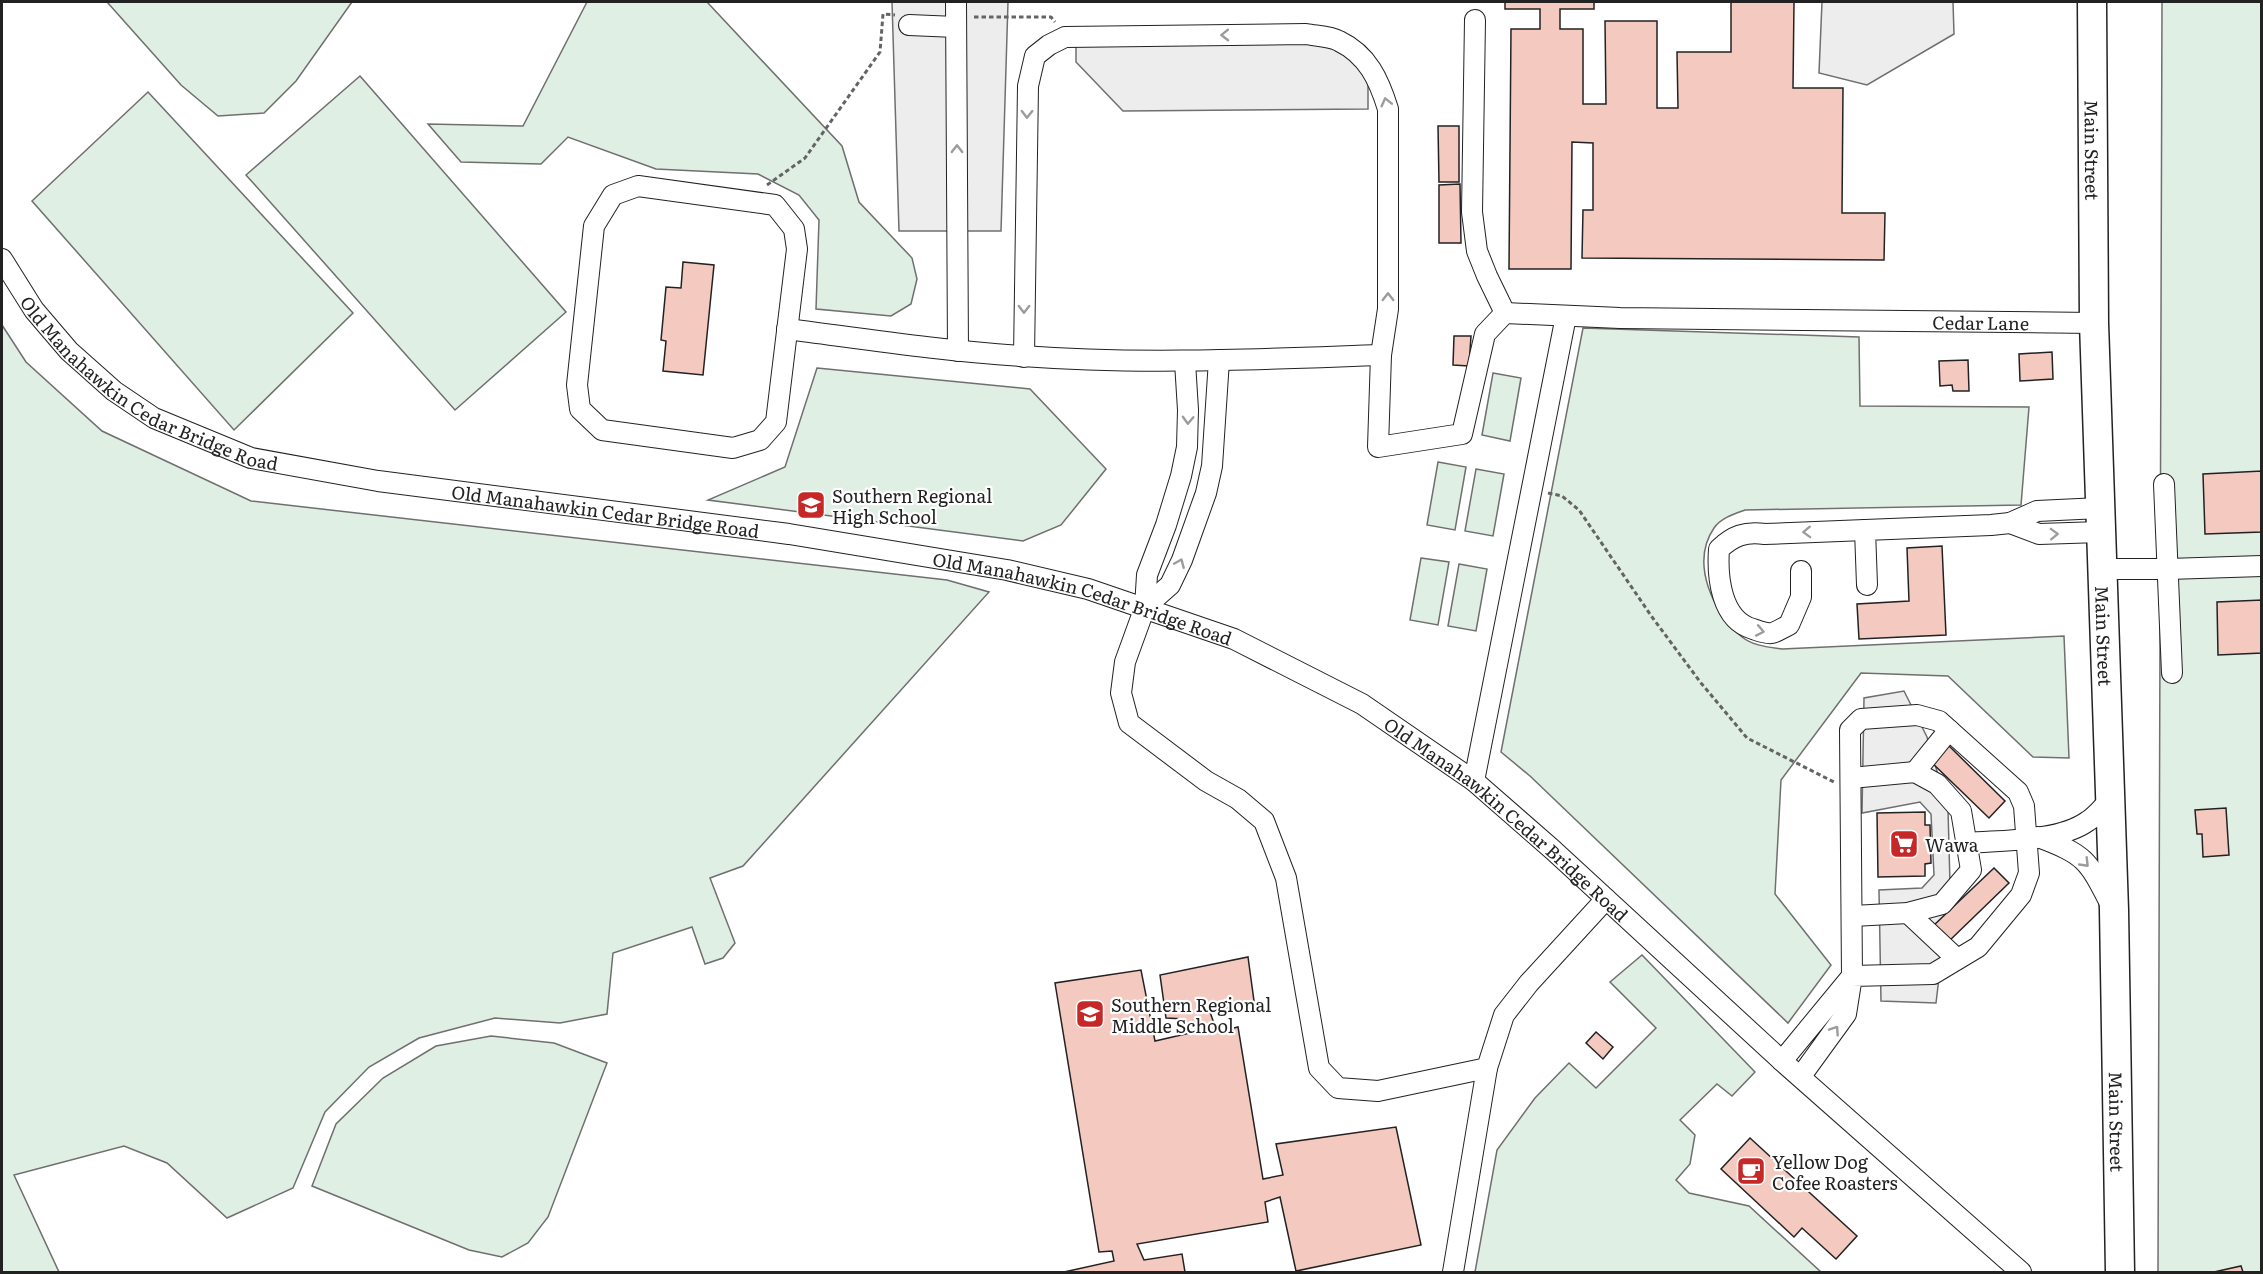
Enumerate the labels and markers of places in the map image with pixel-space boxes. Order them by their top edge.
place label: Southern Regional High School [832,482,992,530]
school or university icon: Southern Regional High School [795,489,827,521]
supermarket icon: Wawa [1888,828,1920,860]
place label: Wawa [1925,831,1979,858]
place label: Southern Regional Middle School [1111,991,1271,1039]
school or university icon: Southern Regional Middle School [1074,998,1106,1030]
place label: Yellow Dog Cofee Roasters [1772,1148,1898,1196]
cafe icon: Yellow Dog Cofee Roasters [1735,1155,1767,1187]

